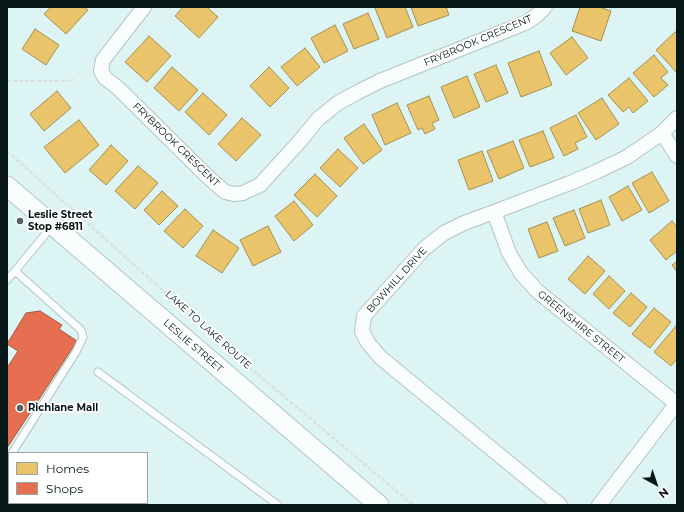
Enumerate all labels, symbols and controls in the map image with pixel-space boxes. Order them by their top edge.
street label: FRYBROOK CRESCENT [422,13,534,69]
street label: FRYBROOK CRESCENT [130,100,222,190]
place label: Leslie Street Stop #6811 [28,209,93,232]
marker: Leslie Street Stop #6811 [15,216,25,226]
street label: BOWHILL DRIVE [364,245,430,315]
street label: LAKE TO LAKE ROUTE [163,288,253,372]
street label: GREENSHIRE STREET [535,288,627,366]
street label: LESLIE STREET [161,317,225,375]
place label: Richlane Mall [28,402,98,414]
marker: Richlane Mall [15,403,25,413]
legend [8,452,148,504]
text: Homes [46,461,89,476]
north arrow [636,464,676,504]
text: Shops [46,481,83,496]
text: N [656,485,672,501]

